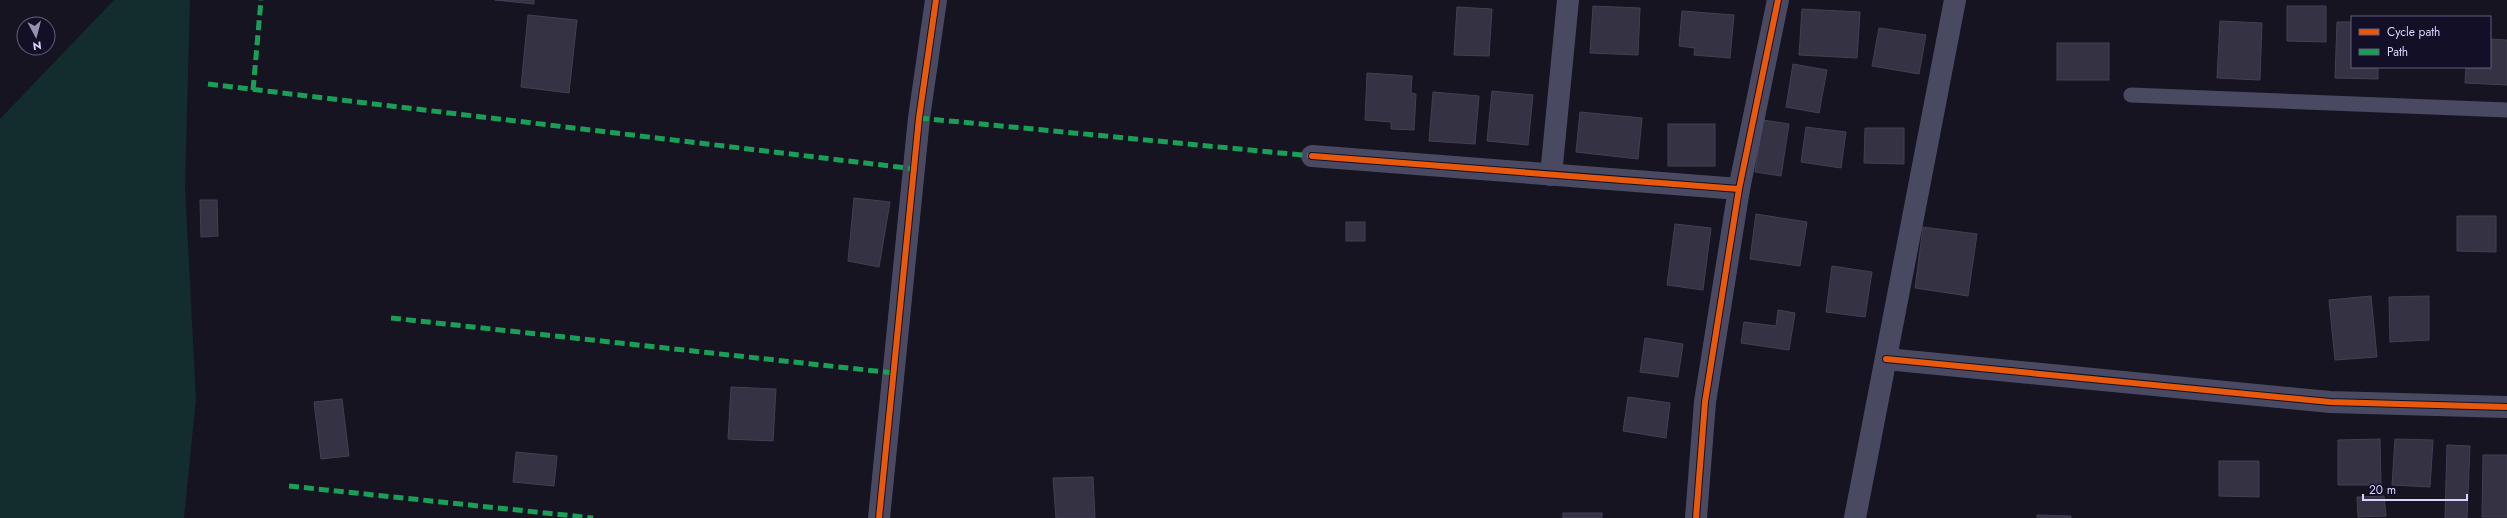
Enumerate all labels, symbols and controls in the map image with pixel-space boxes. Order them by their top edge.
north arrow [16,16,56,56]
legend [2351,16,2491,68]
text: Cycle path [2387,23,2440,41]
text: N [32,37,43,54]
text: Path [2387,43,2408,61]
scale bar [2363,476,2467,502]
text: 20 m [2369,481,2396,499]

